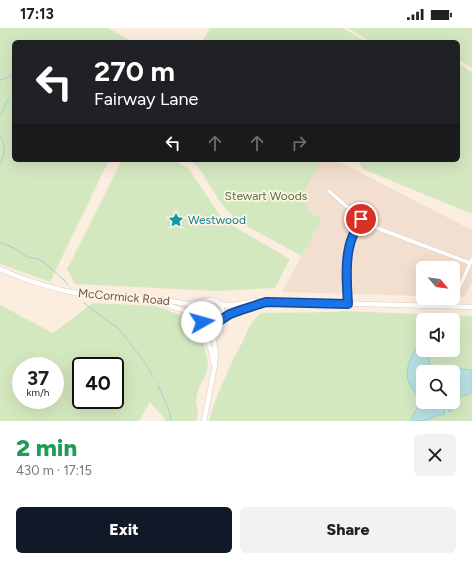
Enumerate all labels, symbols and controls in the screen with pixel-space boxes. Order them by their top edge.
text: 17:13 [20,5,54,23]
text: 270 m [94,54,175,88]
icon: left [28,56,80,108]
text: Fairway Lane [94,88,198,110]
icon: left [162,132,184,154]
icon: ahead [204,132,226,154]
icon: ahead [246,132,268,154]
icon: right [288,132,310,154]
park label: Stewart Woods [225,189,308,203]
pin [344,202,378,236]
icon: arrive [350,208,372,230]
place icon: Westwood [167,211,185,229]
place label: Westwood [188,213,246,227]
north arrow [416,261,460,305]
map controls [416,261,460,409]
street label: McCormick Road [77,286,171,308]
position arrow [181,301,223,343]
button: sound [416,313,460,357]
speed limit sign: 40 [72,357,124,409]
button: search [416,365,460,409]
text: 37 [27,366,49,390]
text: km/h [27,386,49,399]
text: 2 min [16,433,77,462]
button: close [414,434,456,476]
text: 430 m · 17:15 [16,463,92,478]
button: Exit [16,507,232,553]
button: Share [240,507,456,553]

